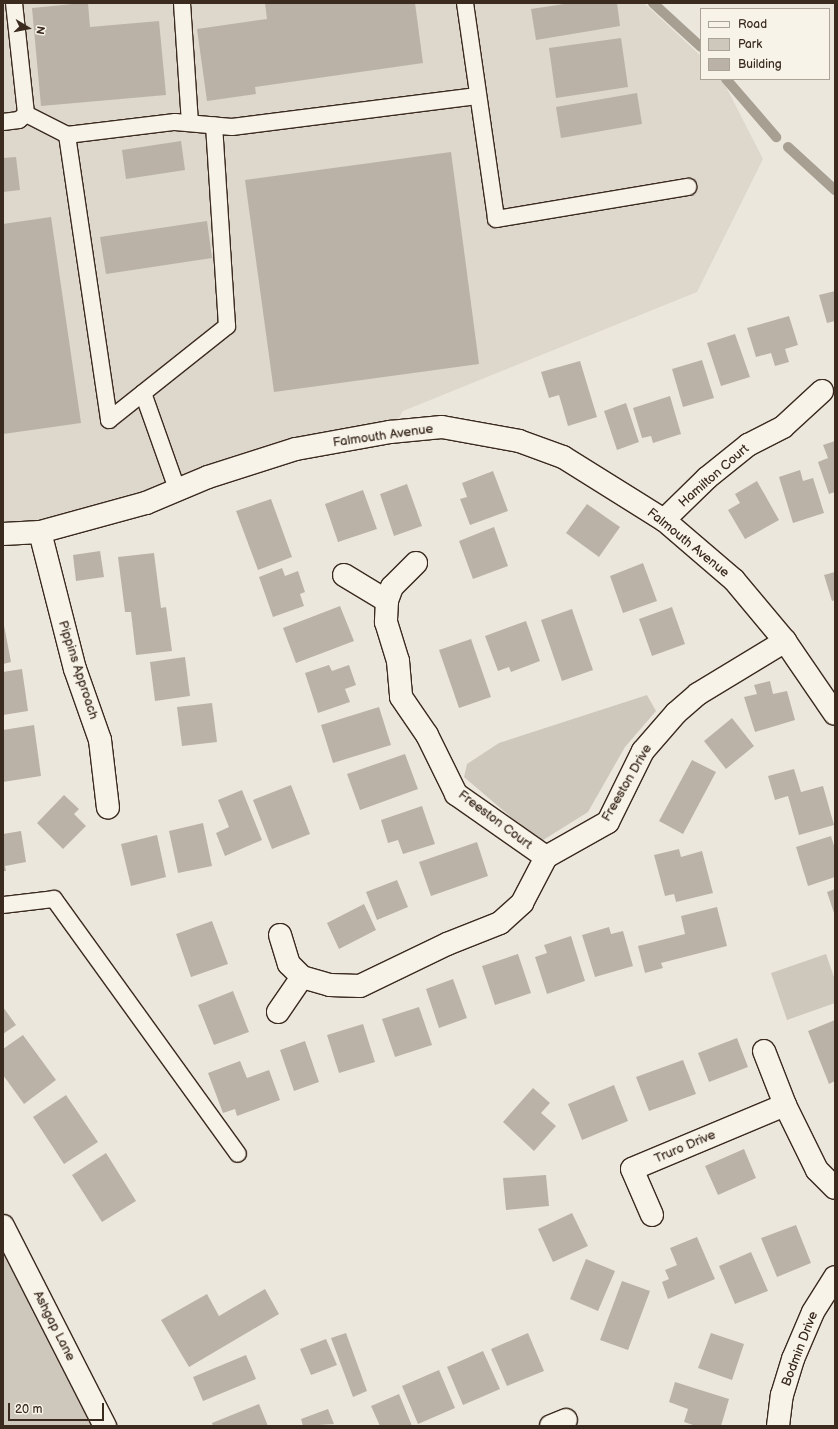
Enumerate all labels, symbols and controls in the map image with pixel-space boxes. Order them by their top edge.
north arrow [8,8,48,48]
legend [700,8,830,80]
text: Road [738,17,767,32]
text: N [33,25,47,35]
text: Park [738,37,762,52]
text: Building [738,57,782,72]
street label: Falmouth Avenue [332,421,434,451]
street label: Hamilton Court [676,441,752,511]
street label: Falmouth Avenue [644,505,732,581]
street label: Pippins Approach [55,619,101,721]
street label: Freeston Drive [599,742,655,824]
street label: Freeston Court [455,787,535,853]
street label: Truro Drive [652,1127,718,1167]
street label: Ashgap Lane [30,1288,78,1364]
street label: Bodmin Drive [779,1309,821,1389]
scale bar [10,1395,106,1421]
text: 20 m [15,1402,42,1417]

